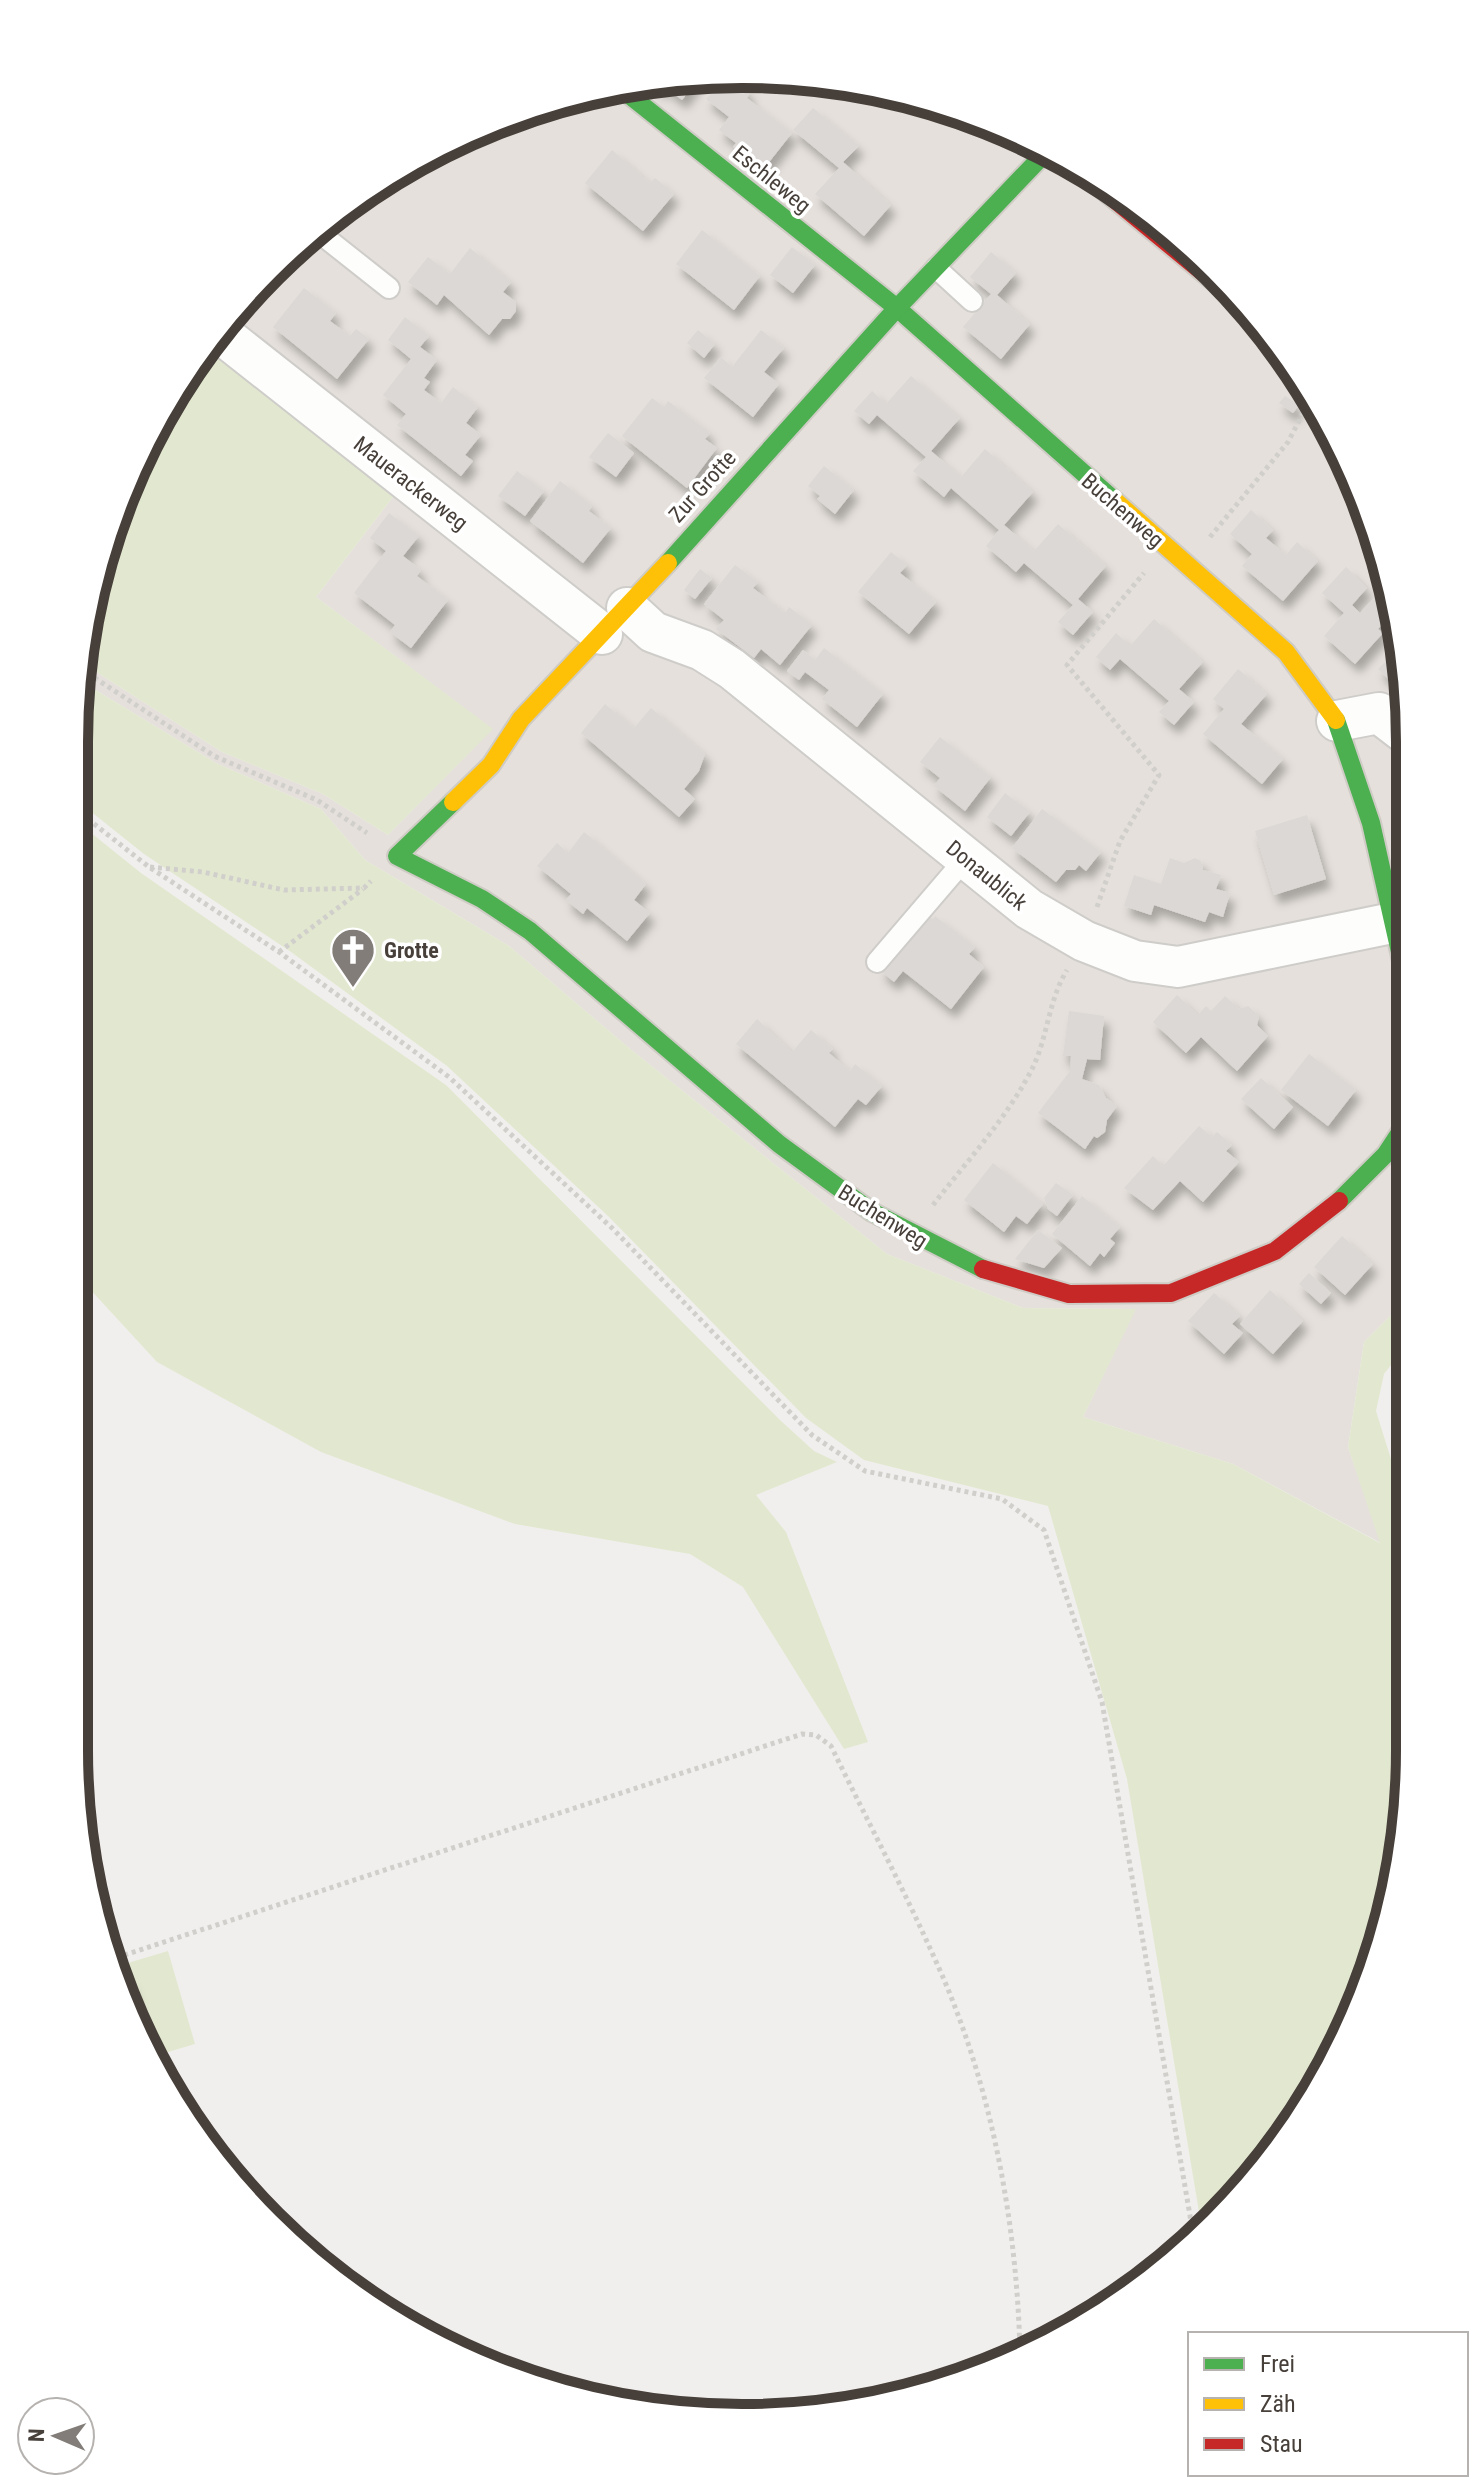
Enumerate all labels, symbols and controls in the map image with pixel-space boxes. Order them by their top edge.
street label: Eschleweg [728,141,816,218]
street label: Mauerackerweg [349,431,473,536]
street label: Zur Grotte [664,445,741,527]
street label: Buchenweg [1077,468,1169,553]
street label: Donaublick [941,835,1032,916]
church icon: Grotte [329,926,377,989]
place label: Grotte [384,938,439,963]
street label: Buchenweg [834,1179,932,1253]
legend [1188,2332,1468,2476]
text: Frei [1260,2350,1295,2378]
text: Zäh [1260,2390,1296,2418]
north arrow [16,2396,96,2476]
text: N [24,2428,49,2442]
text: Stau [1260,2430,1303,2458]

